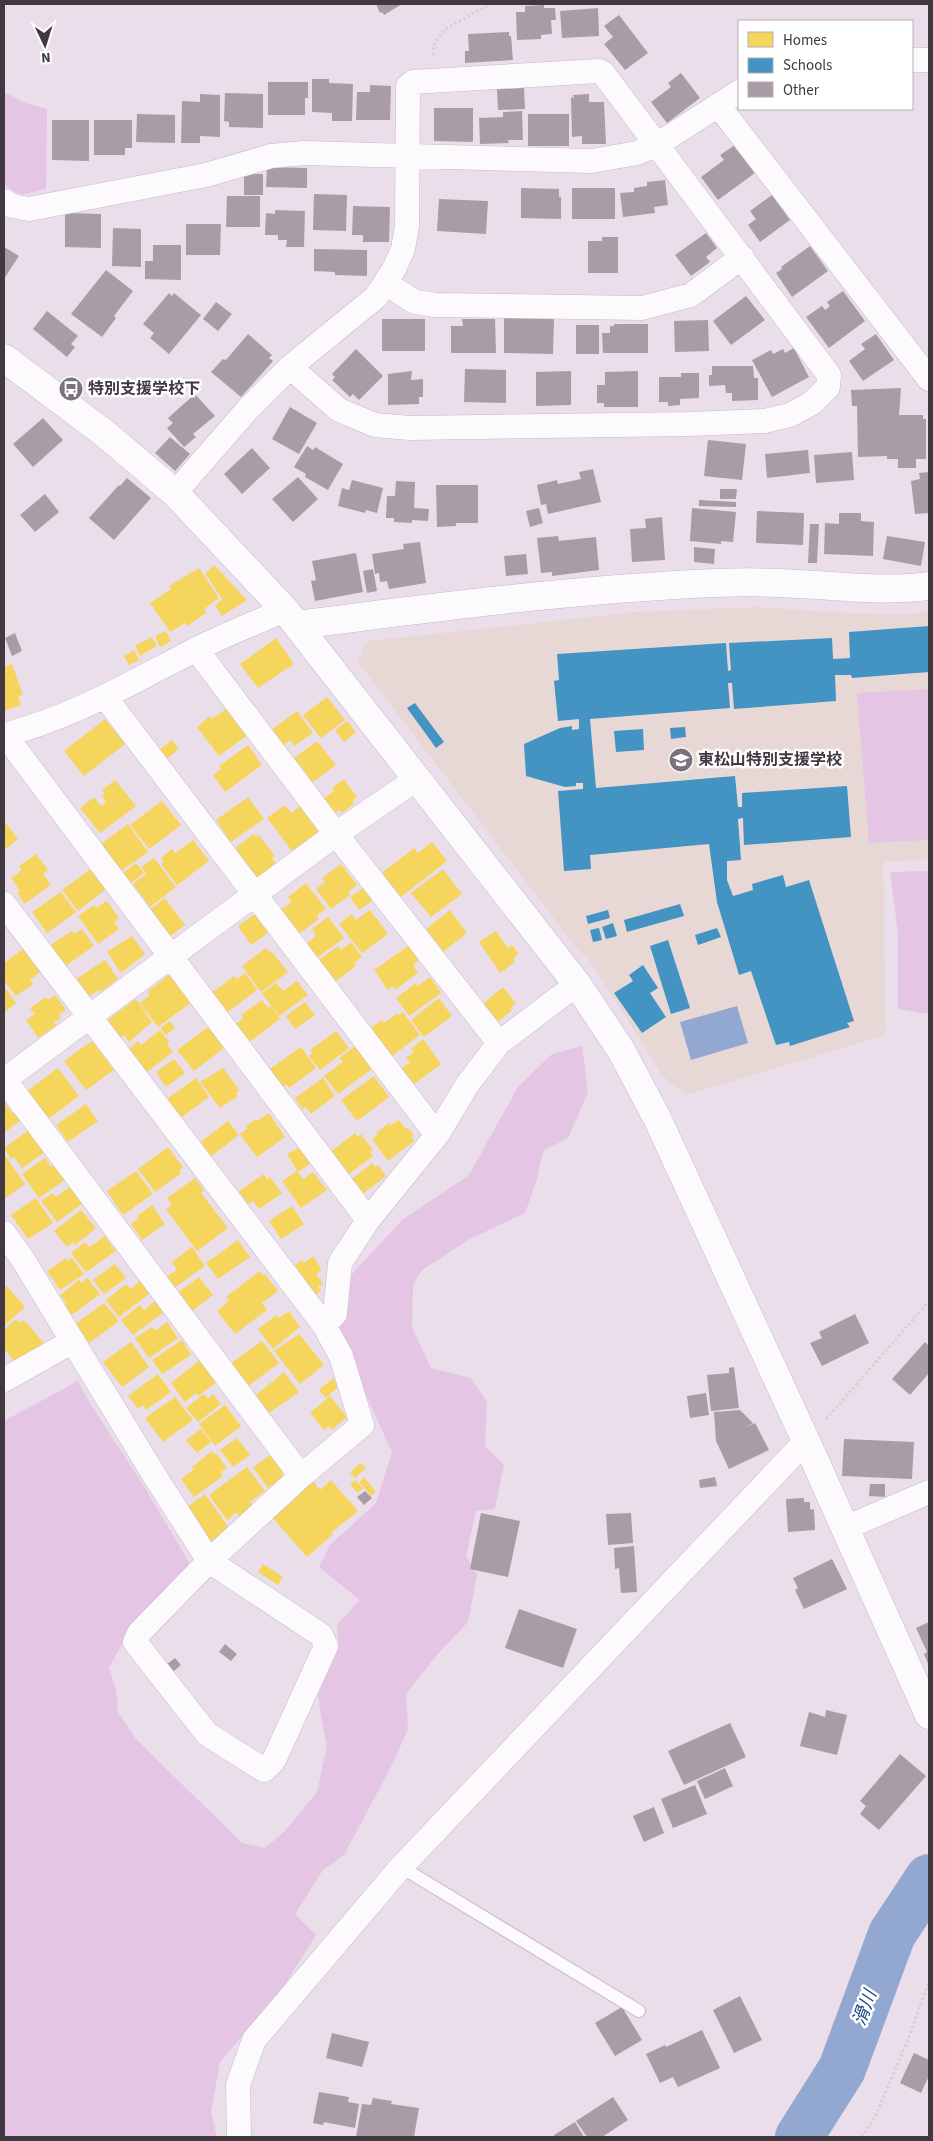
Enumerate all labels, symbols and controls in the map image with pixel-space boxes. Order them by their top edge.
north arrow [20,20,70,70]
legend [738,20,913,110]
text: Homes [783,30,827,51]
text: N [40,47,51,67]
text: Schools [783,55,832,76]
text: Other [783,80,820,101]
bus stop icon: 特別支援学校下 [58,376,84,402]
place label: 特別支援学校下 [88,378,200,400]
school or university icon: 東松山特別支援学校 [668,747,694,773]
place label: 東松山特別支援学校 [698,749,842,771]
water label: 滑川 [847,1985,884,2029]

